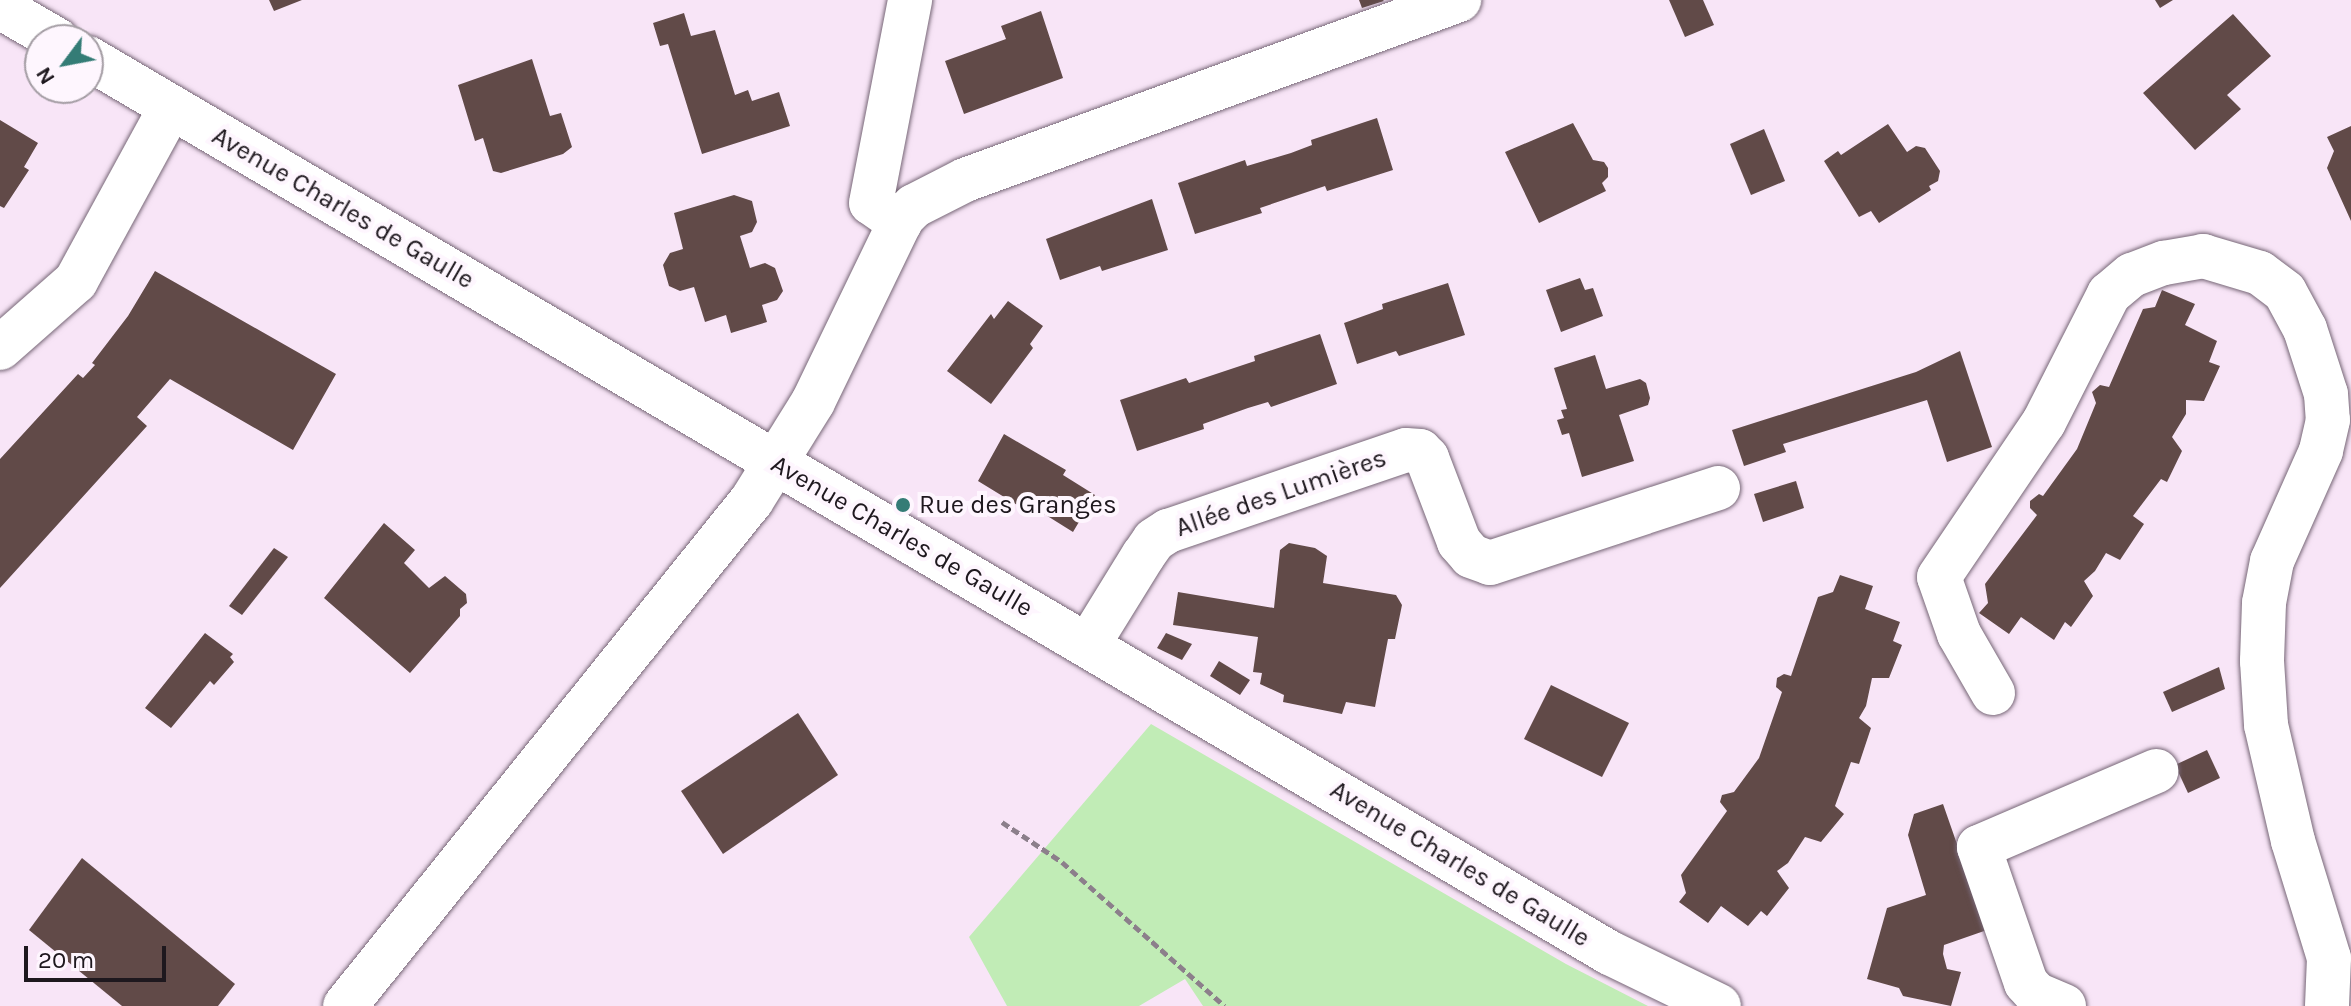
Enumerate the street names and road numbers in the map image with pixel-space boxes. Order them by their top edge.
street label: Avenue Charles de Gaulle [207,120,479,296]
street label: Allée des Lumières [1172,442,1390,544]
street label: Avenue Charles de Gaulle [766,448,1038,624]
street label: Avenue Charles de Gaulle [1325,774,1595,954]

